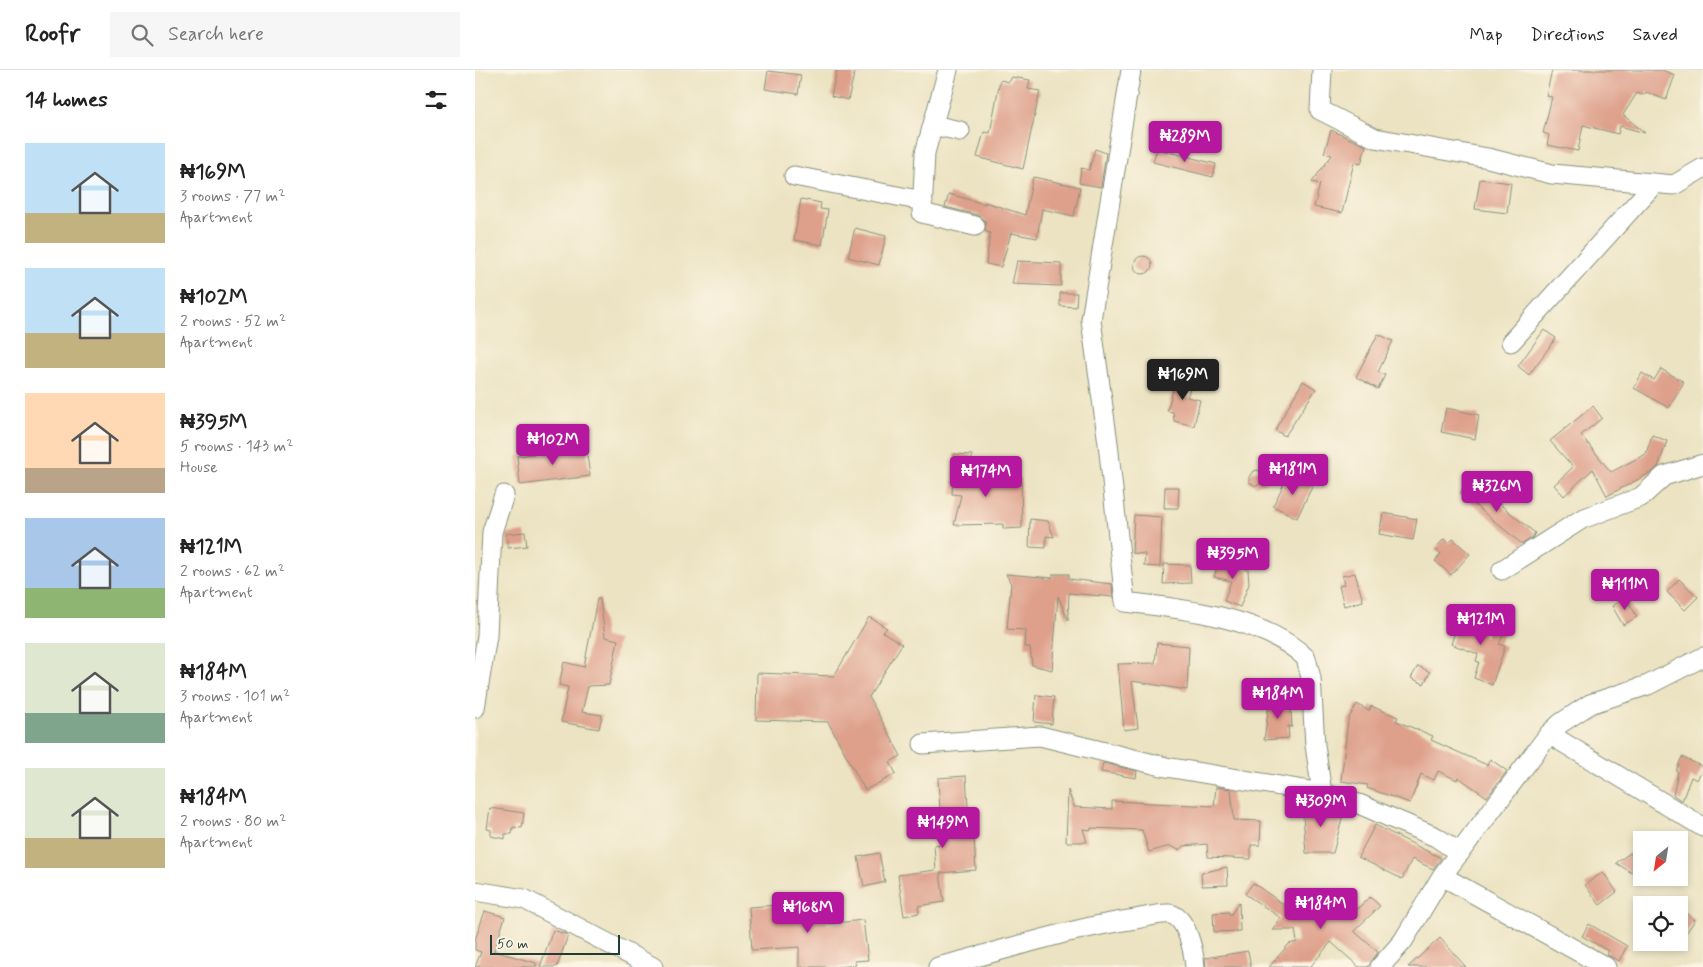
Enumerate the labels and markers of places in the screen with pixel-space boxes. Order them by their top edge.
pin: ₦289M [1150,121,1220,163]
pin: ₦169M [1148,358,1218,401]
pin: ₦102M [518,424,588,466]
pin: ₦181M [1258,454,1328,496]
pin: ₦174M [951,456,1021,498]
pin: ₦326M [1462,470,1532,513]
pin: ₦395M [1198,538,1268,580]
pin: ₦111M [1590,568,1660,611]
pin: ₦121M [1446,604,1516,646]
pin: ₦184M [1243,678,1313,720]
pin: ₦309M [1286,786,1356,828]
pin: ₦149M [908,806,978,849]
pin: ₦184M [1286,888,1356,930]
pin: ₦168M [773,892,843,934]

